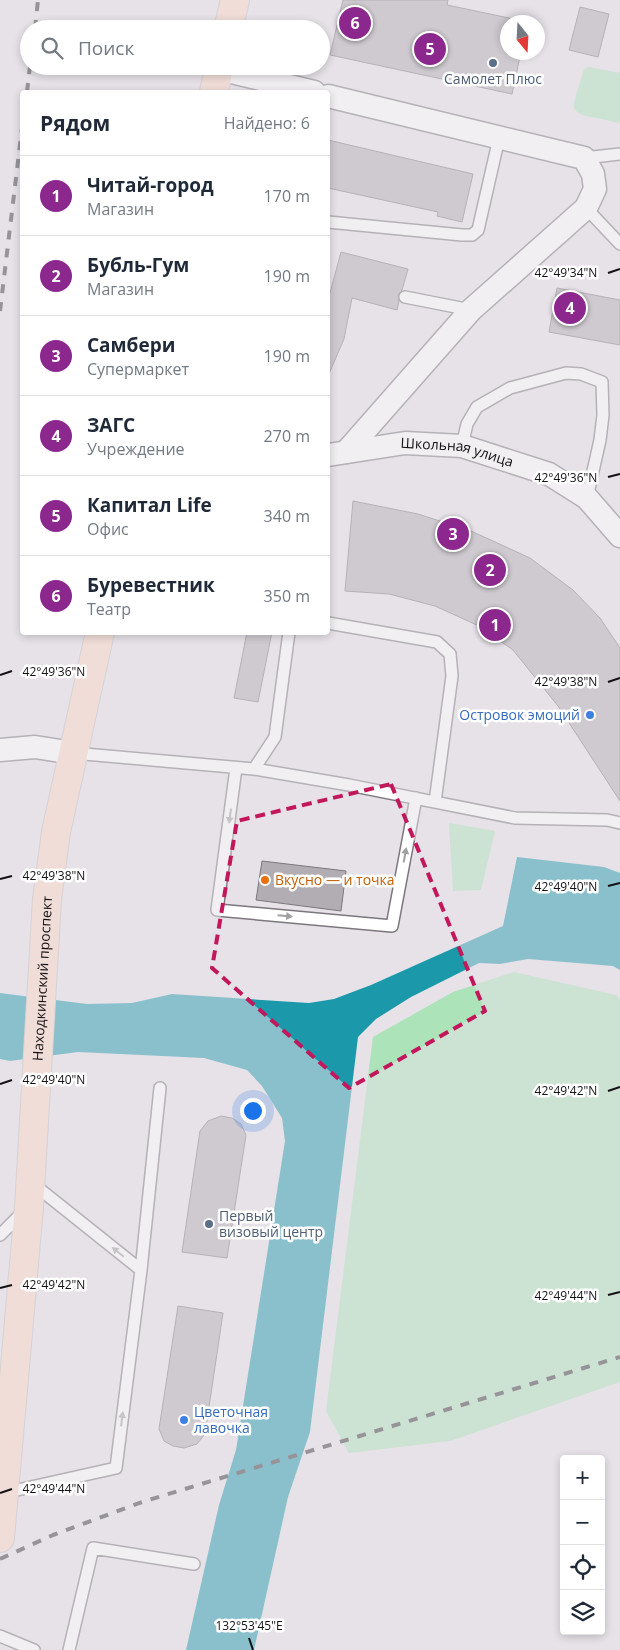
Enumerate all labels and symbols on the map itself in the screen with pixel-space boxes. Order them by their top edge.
pin: 6 [339,4,371,42]
north arrow [500,15,545,60]
pin: 5 [414,30,446,68]
marker: Самолет Плюс [487,57,499,69]
place label: Самолет Плюс [444,69,542,88]
text: 42°49'34"N [535,264,597,281]
pin: 4 [554,289,586,327]
street label: Школьная улица [400,433,516,471]
text: 42°49'36"N [535,469,597,486]
pin: 3 [437,515,469,553]
pin: 2 [474,551,506,589]
pin: 1 [479,606,511,644]
text: 42°49'36"N [23,663,85,680]
text: 42°49'38"N [535,673,597,690]
place label: Островок эмоций [459,705,580,724]
marker: Островок эмоций [584,709,596,721]
one-way arrow [225,808,233,824]
one-way arrow [402,846,410,862]
text: 42°49'38"N [23,867,85,884]
place label: Вкусно — и точка [275,870,395,889]
marker: Вкусно — и точка [259,874,271,886]
text: 42°49'40"N [535,878,597,895]
street label: Находкинский проспект [28,895,56,1062]
one-way arrow [277,912,293,920]
text: 42°49'40"N [23,1071,85,1088]
text: 42°49'42"N [535,1082,597,1099]
your location [240,1098,266,1124]
place label: Первый визовый центр [219,1206,323,1241]
marker: Первый визовый центр [203,1218,215,1230]
one-way arrow [112,1246,125,1257]
text: 42°49'42"N [23,1276,85,1293]
text: 42°49'44"N [535,1287,597,1304]
place label: Цветочная лавочка [194,1402,268,1437]
one-way arrow [118,1411,126,1427]
marker: Цветочная лавочка [178,1414,190,1426]
text: 42°49'44"N [23,1480,85,1497]
text: 132°53'45"E [215,1617,283,1634]

